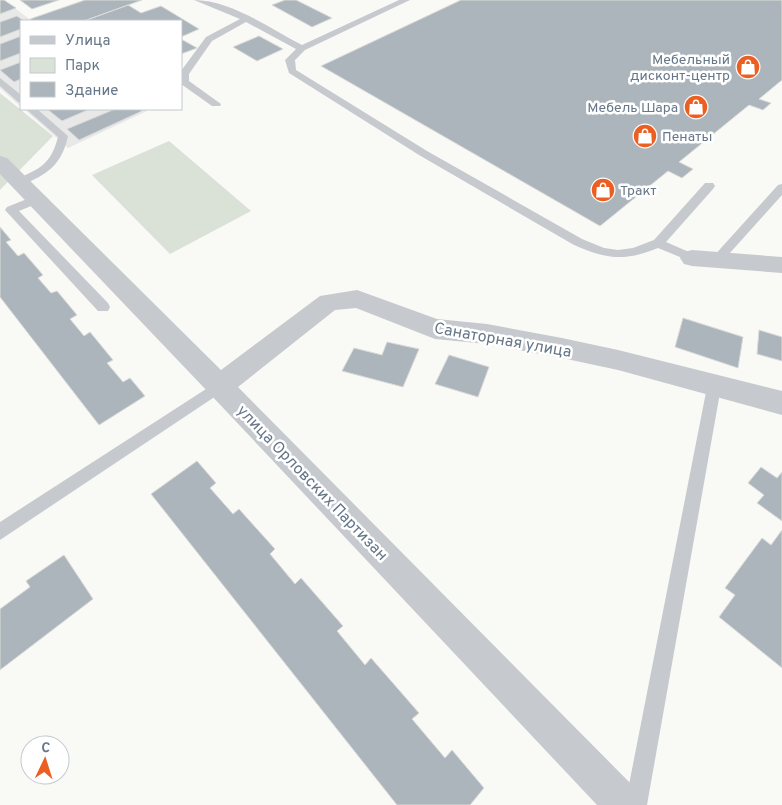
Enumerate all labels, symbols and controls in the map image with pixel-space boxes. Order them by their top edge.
legend [20,20,182,110]
text: Улица [65,32,110,51]
place label: Мебельный дисконт-центр [630,52,730,85]
shop icon: Мебельный дисконт-центр [735,54,761,80]
text: Парк [65,57,100,76]
text: Здание [65,82,118,101]
shop icon: Мебель Шара [683,94,709,120]
place label: Мебель Шара [587,100,678,117]
shop icon: Пенаты [632,123,658,149]
place label: Пенаты [662,129,712,146]
shop icon: Тракт [590,177,616,203]
place label: Тракт [620,183,657,200]
street label: Санаторная улица [432,319,573,363]
street label: улица Орловских Партизан [232,401,391,565]
north arrow [20,735,70,785]
text: С [41,740,51,757]

